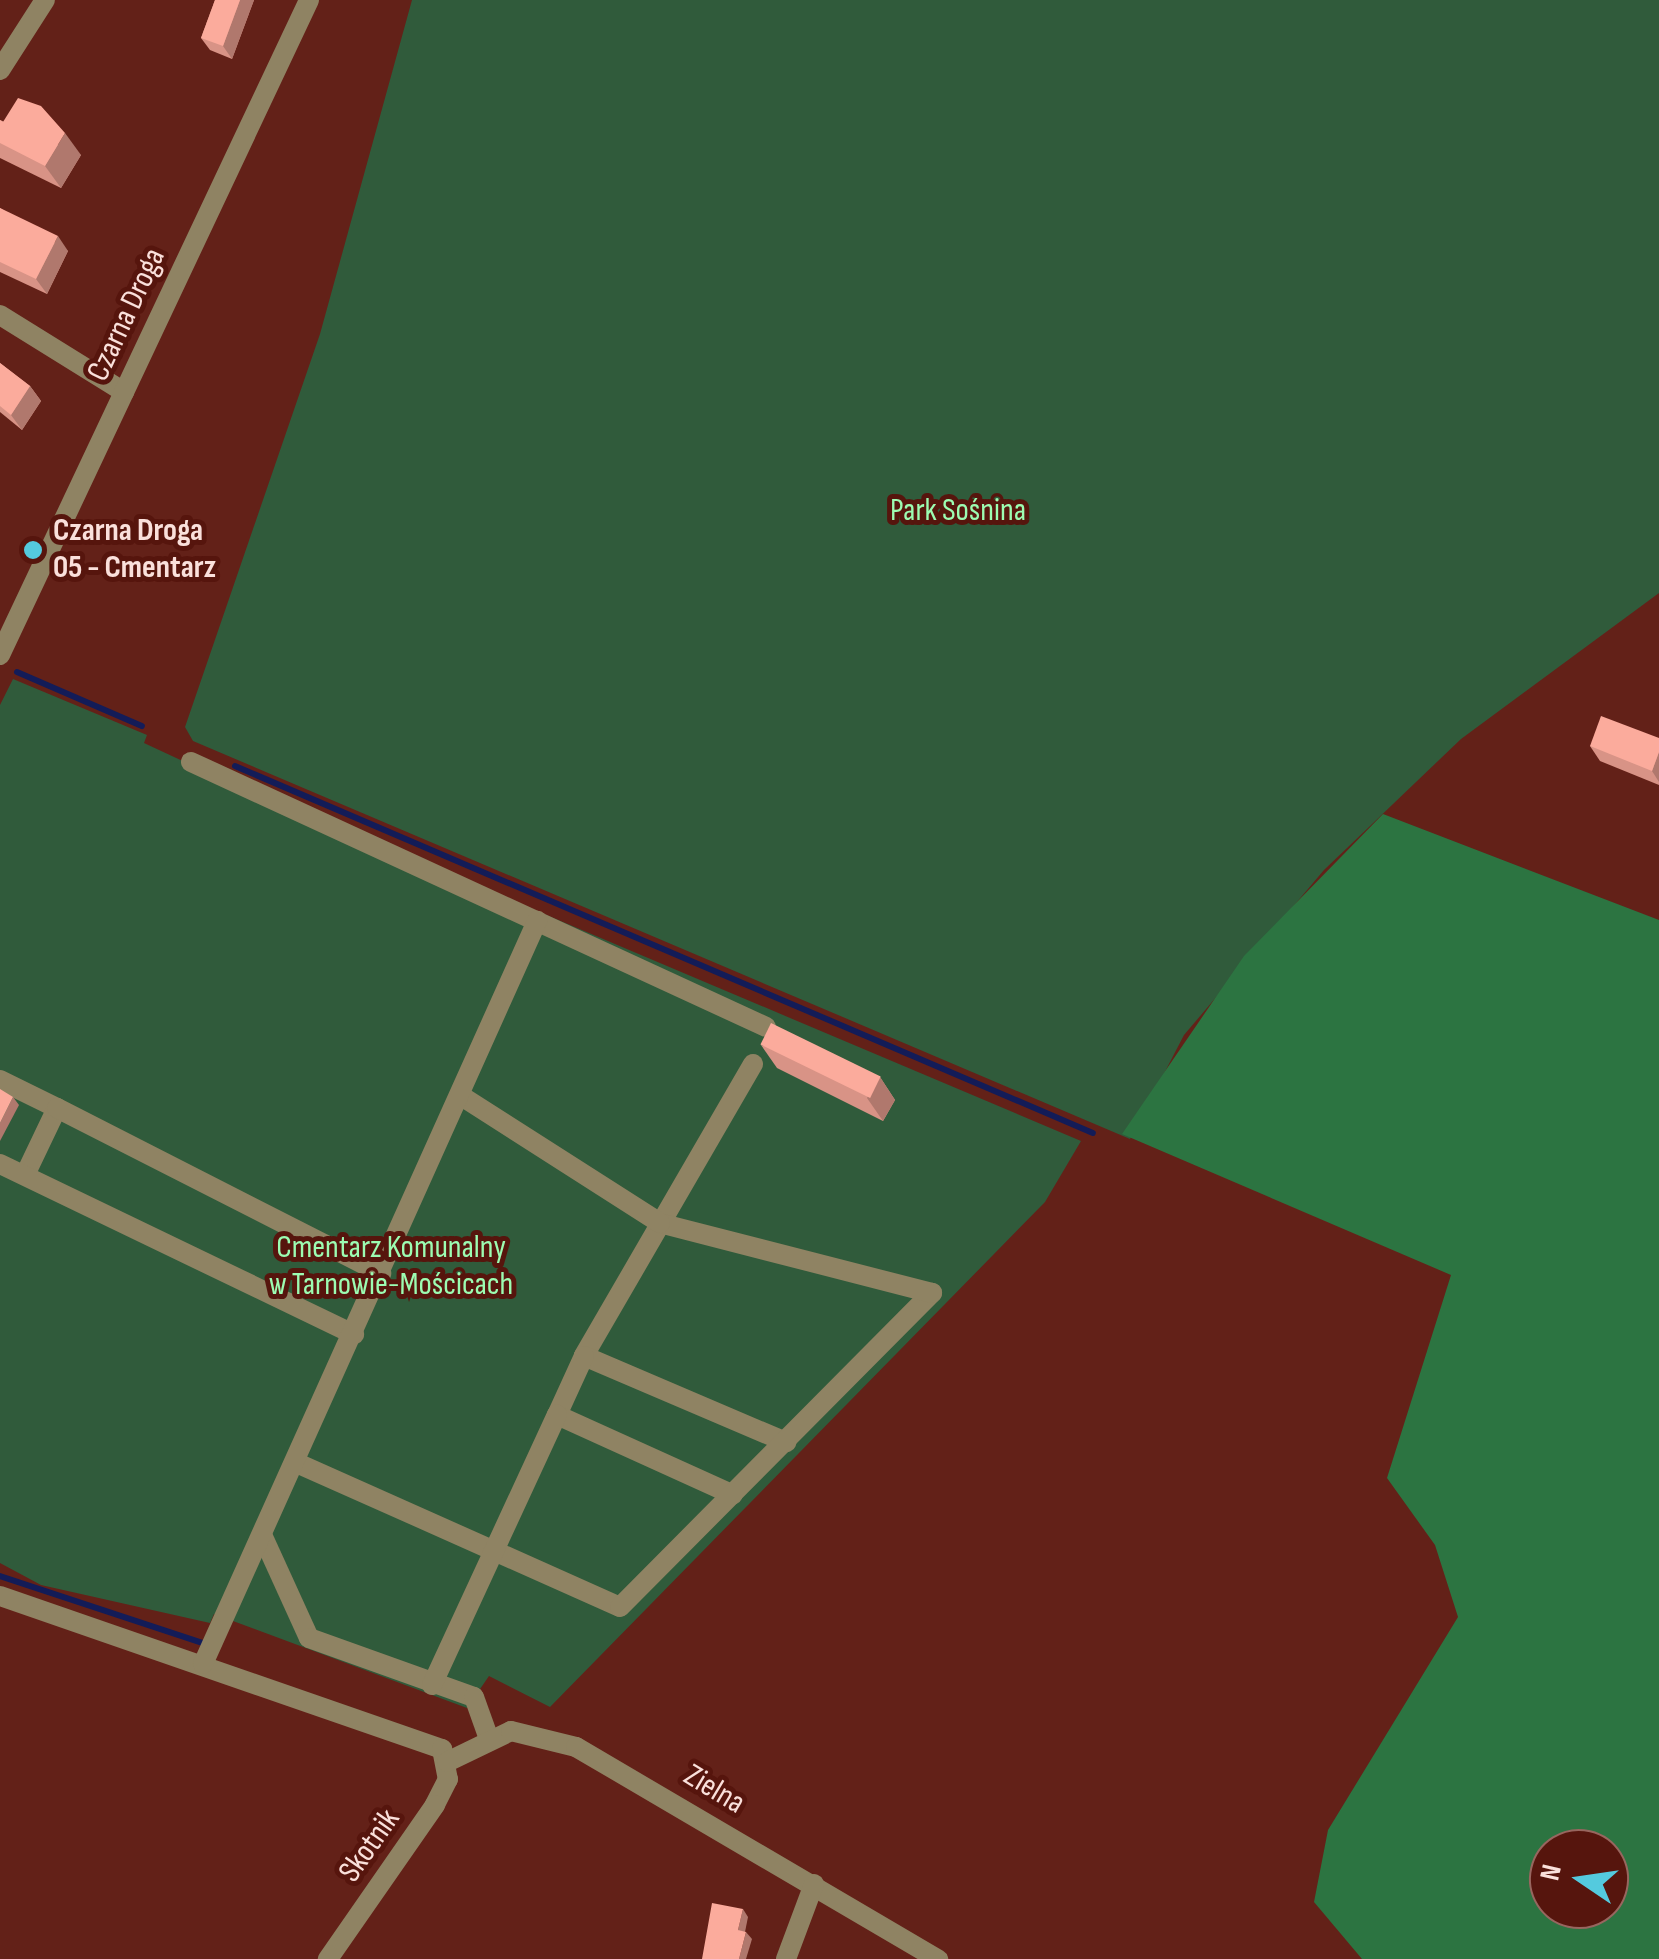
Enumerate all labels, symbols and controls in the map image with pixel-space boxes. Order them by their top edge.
street label: Czarna Droga [80,243,174,387]
park label: Park Sośnina [890,492,1026,530]
place label: Czarna Droga 05 - Cmentarz [53,513,216,588]
marker: Czarna Droga 05 - Cmentarz [22,539,44,561]
park label: Cmentarz Komunalny w Tarnowie-Mościcach [269,1230,513,1305]
street label: Zielna [677,1757,751,1823]
street label: Skotnik [331,1802,409,1890]
north arrow [1529,1829,1629,1929]
text: N [1533,1862,1569,1884]

